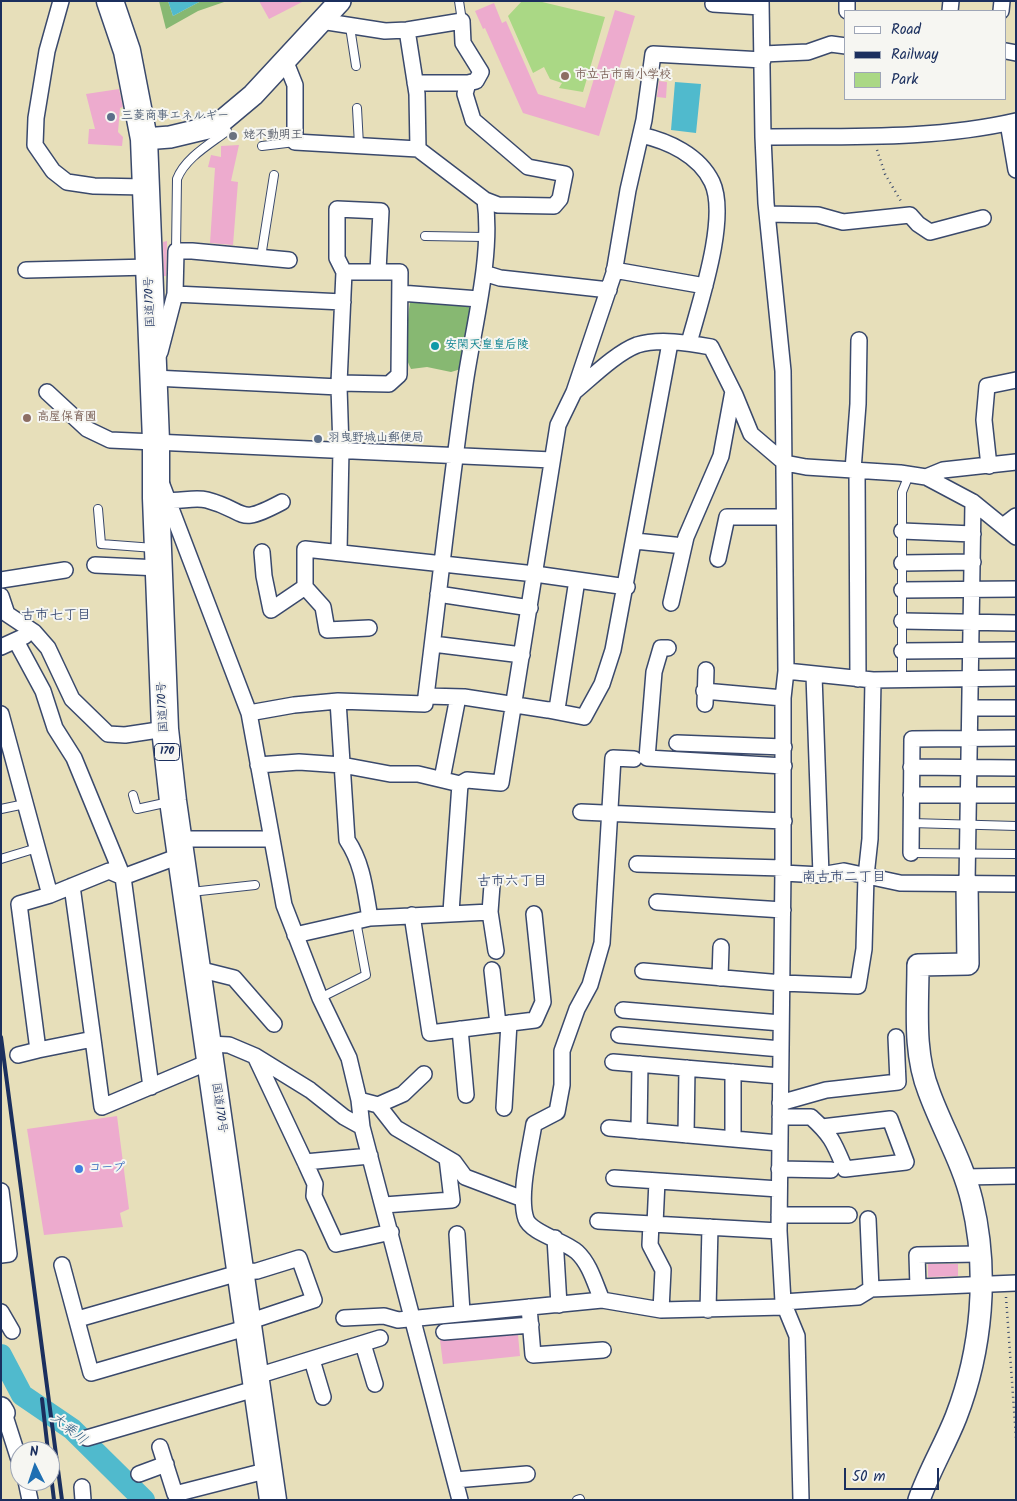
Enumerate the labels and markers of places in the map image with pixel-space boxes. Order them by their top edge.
place label: 市立古市南小学校 [575,69,671,83]
marker: 市立古市南小学校 [559,70,571,82]
place label: 三菱商事エネルギー [121,110,229,124]
marker: 三菱商事エネルギー [105,111,117,123]
place label: 姥不動明王 [243,129,303,143]
marker: 姥不動明王 [227,130,239,142]
place label: 安閑天皇皇后陵 [445,339,529,353]
marker: 安閑天皇皇后陵 [429,340,441,352]
place label: 高屋保育園 [37,411,97,425]
marker: 高屋保育園 [21,412,33,424]
place label: 羽曳野城山郵便局 [328,432,424,446]
marker: 羽曳野城山郵便局 [312,433,324,445]
place label: コープ [89,1162,125,1176]
marker: コープ [73,1163,85,1175]

